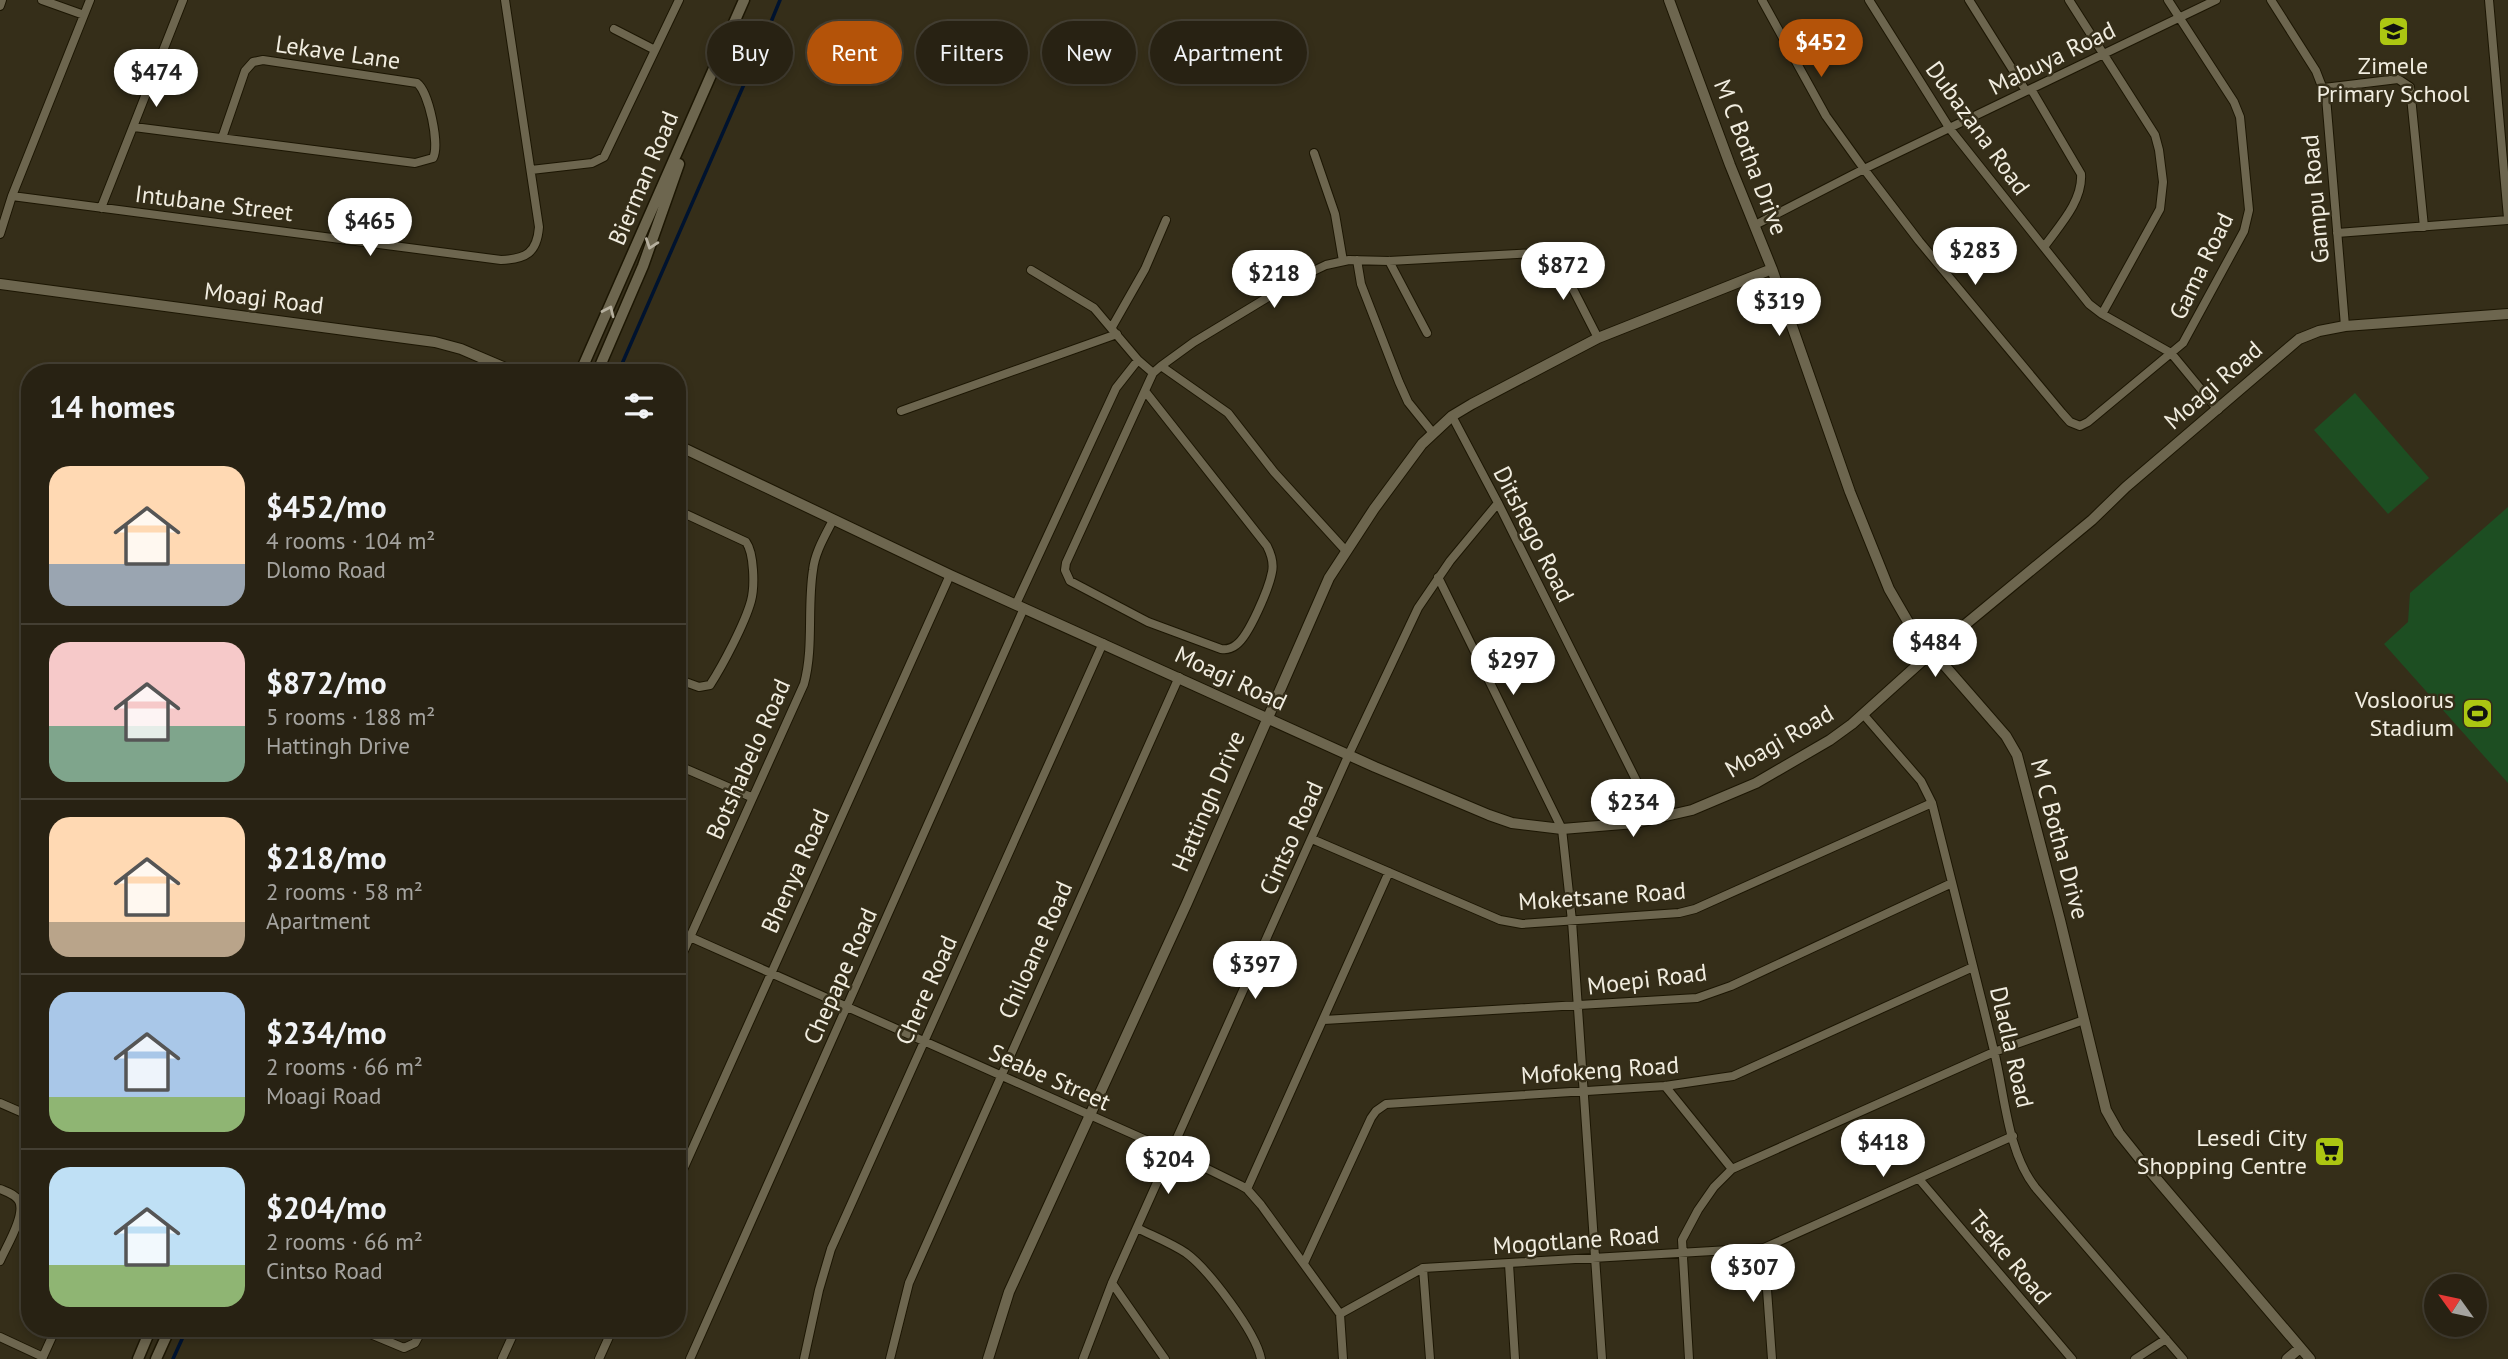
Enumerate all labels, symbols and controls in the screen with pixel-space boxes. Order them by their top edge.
street label: Mabuya Road [1984,14,2120,102]
school or university icon: Zimele Primary School [2376,14,2410,48]
pin: $452 [1780,20,1862,79]
chip: Buy [707,21,793,84]
chip: Rent [807,21,902,84]
chip: Filters [916,21,1028,84]
chip: New [1042,21,1136,84]
chip: Apartment [1150,21,1307,84]
text: $452 [1795,27,1847,56]
street label: Lekave Lane [274,28,402,76]
pin: $474 [115,50,197,109]
place label: Zimele Primary School [2317,50,2469,109]
street label: Dubazana Road [1919,55,2037,201]
text: $474 [130,57,182,86]
street label: M C Botha Drive [1707,75,1795,239]
street label: Bierman Road [601,106,685,250]
street label: Gampu Road [2294,133,2336,265]
street label: Intubane Street [133,178,295,228]
pin: $465 [329,198,411,258]
text: $465 [344,206,396,235]
street label: Gama Road [2162,207,2240,325]
pin: $283 [1934,228,2016,287]
text: $283 [1949,235,2001,264]
one-way arrow [645,238,659,250]
pin: $872 [1522,243,1604,302]
pin: $218 [1233,250,1315,310]
text: $872 [1537,250,1589,279]
text: $218 [1248,258,1300,287]
street label: Moagi Road [202,275,326,321]
pin: $319 [1738,278,1820,338]
text: $319 [1753,286,1805,315]
one-way arrow [601,306,615,318]
street label: Moagi Road [2157,334,2269,436]
text: 14 homes [49,387,175,426]
icon: filters [620,387,658,425]
street label: Ditshego Road [1487,461,1581,607]
text: $452/mo [266,487,387,526]
icon: home [105,494,189,578]
text: 4 rooms · 104 m² [266,526,435,555]
text: Dlomo Road [266,555,386,584]
pin: $484 [1894,620,1976,679]
text: $484 [1909,627,1961,656]
pin: $297 [1472,638,1554,697]
street label: Moagi Road [1170,639,1292,717]
text: $297 [1487,645,1539,674]
text: $872/mo [266,663,387,702]
icon: home [105,670,189,754]
street label: Botshabelo Road [699,674,797,844]
place label: Vosloorus Stadium [2354,684,2454,743]
sports icon: Vosloorus Stadium [2460,696,2494,730]
street label: Moagi Road [1719,698,1839,784]
text: 5 rooms · 188 m² [266,702,435,731]
street label: Hattingh Drive [1164,726,1252,876]
text: Hattingh Drive [266,731,410,760]
street label: M C Botha Drive [2024,755,2096,923]
street label: Cintso Road [1252,776,1330,900]
pin: $234 [1592,780,1674,839]
text: $234 [1607,787,1659,816]
street label: Bhenya Road [754,804,836,938]
text: $218/mo [266,838,387,877]
icon: home [105,845,189,929]
street label: Moketsane Road [1517,875,1687,917]
street label: Chiloane Road [991,876,1079,1024]
text: 2 rooms · 58 m² [266,877,423,906]
street label: Chepape Road [796,903,884,1049]
text: Apartment [266,906,370,935]
street label: Chere Road [888,930,964,1050]
pin: $397 [1214,942,1296,1001]
text: $397 [1229,949,1281,978]
street label: Moepi Road [1585,956,1709,1002]
street label: Dladla Road [1983,983,2041,1111]
text: $234/mo [266,1013,387,1052]
icon: home [105,1020,189,1104]
street label: Seabe Street [984,1036,1116,1118]
street label: Mofokeng Road [1520,1049,1680,1091]
text: 2 rooms · 66 m² [266,1052,423,1081]
text: Moagi Road [266,1081,381,1110]
pin: $418 [1842,1120,1924,1179]
place label: Lesedi City Shopping Centre [2137,1122,2307,1181]
text: $418 [1857,1127,1909,1156]
supermarket icon: Lesedi City Shopping Centre [2313,1134,2347,1168]
pin: $204 [1127,1136,1209,1196]
text: $204 [1142,1144,1194,1173]
text: $204/mo [266,1188,387,1227]
icon: home [105,1195,189,1279]
street label: Tseke Road [1962,1203,2058,1311]
street label: Mogotlane Road [1492,1219,1660,1261]
text: 2 rooms · 66 m² [266,1227,423,1256]
pin: $307 [1712,1244,1794,1304]
text: $307 [1727,1252,1779,1281]
text: Cintso Road [266,1256,383,1285]
north arrow [2424,1274,2487,1337]
map controls [2424,1274,2487,1337]

